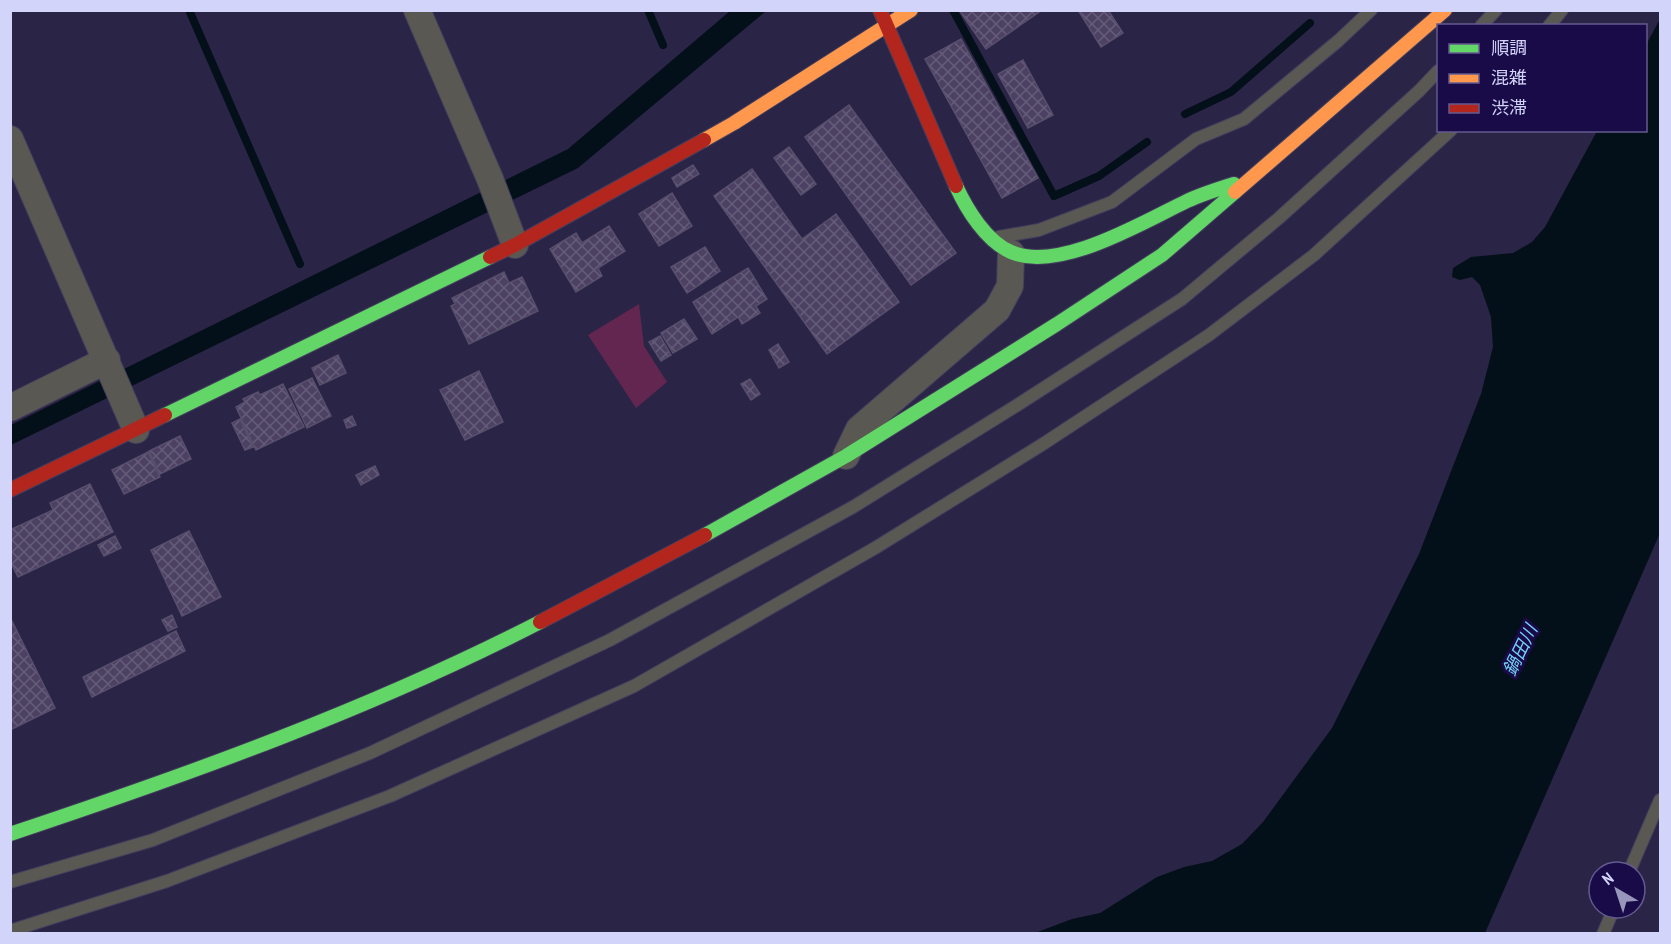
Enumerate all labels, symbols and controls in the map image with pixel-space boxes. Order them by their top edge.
legend [1437,24,1647,132]
text: 順調 [1491,36,1527,59]
text: 混雑 [1491,66,1527,89]
text: 渋滞 [1491,96,1527,119]
water label: 鍋田川 [1498,619,1543,679]
north arrow [1587,860,1647,920]
text: N [1598,868,1617,889]

